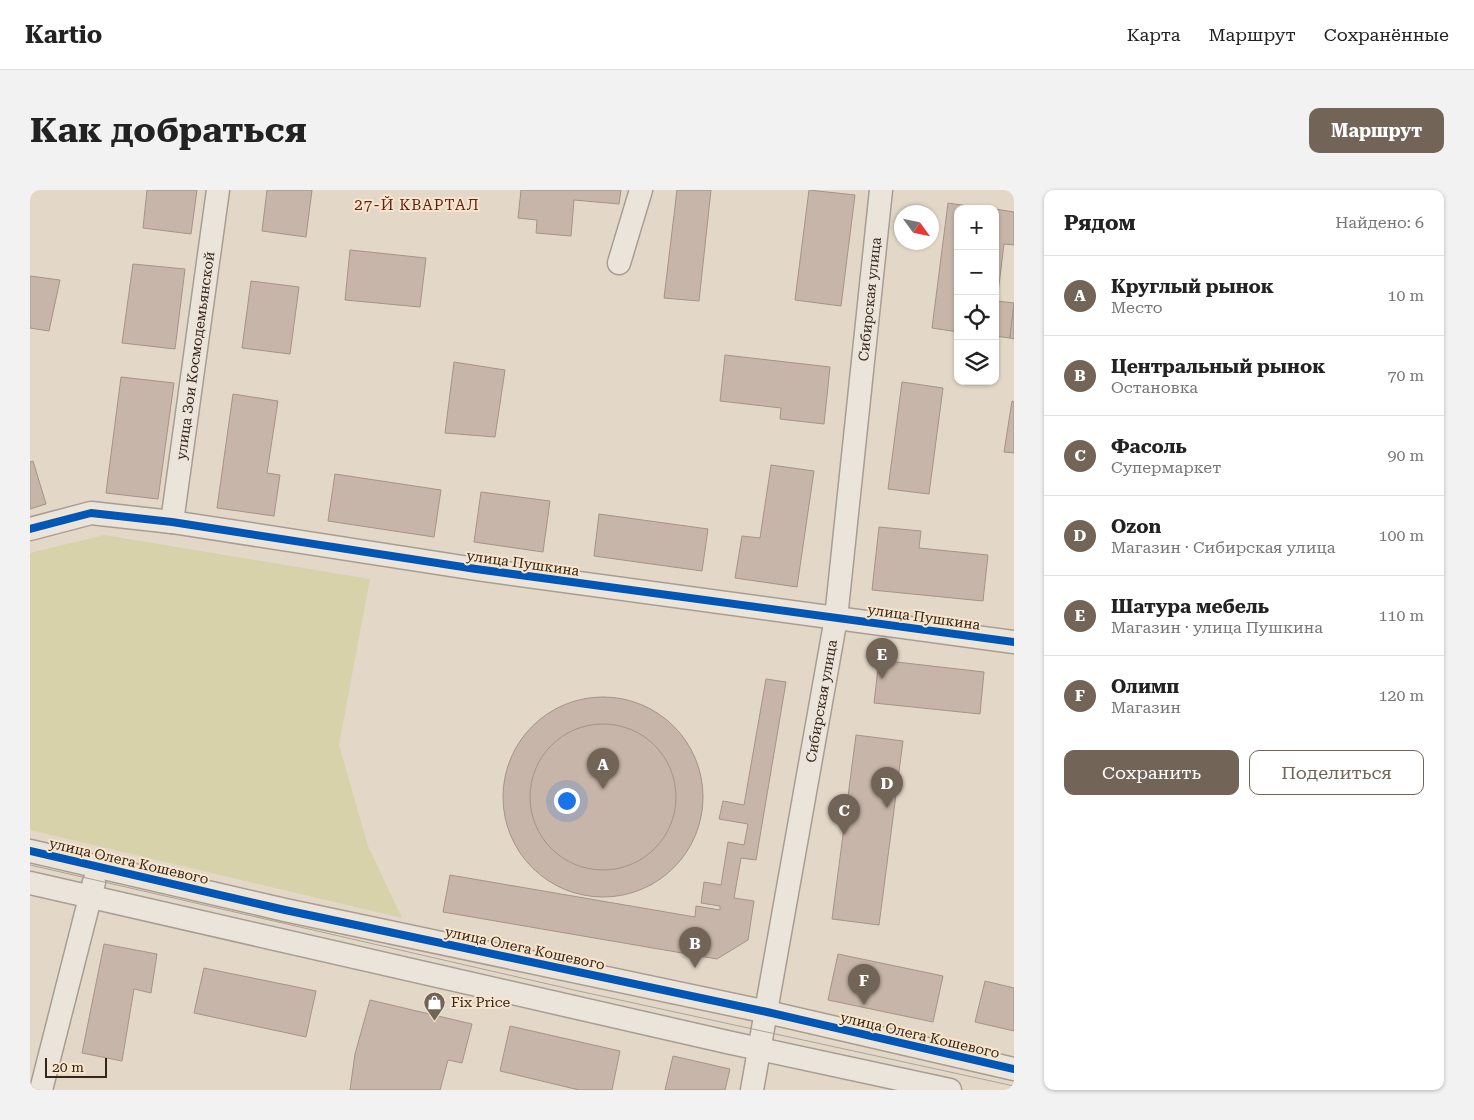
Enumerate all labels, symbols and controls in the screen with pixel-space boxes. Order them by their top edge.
text: Kartio [25,21,102,49]
text: Карта [1127,24,1181,45]
text: Маршрут [1209,24,1296,45]
text: Сохранённые [1324,24,1449,45]
button: Маршрут [1309,108,1444,153]
text: Как добраться [30,110,307,151]
district label: 27-Й КВАРТАЛ [354,196,480,214]
north arrow [894,205,939,250]
map controls [954,205,999,385]
button: + [954,205,999,250]
text: Рядом [1064,211,1136,235]
text: Найдено: 6 [1335,213,1424,232]
street label: Сибирская улица [855,236,884,362]
street label: улица Зои Космодемьянской [173,250,217,461]
button: − [954,250,999,295]
text: Круглый рынок [1111,275,1274,298]
text: A [1074,286,1086,305]
text: 10 m [1387,286,1424,305]
button: locate [954,295,999,340]
text: Место [1111,298,1163,317]
button: layers [954,340,999,385]
text: Центральный рынок [1111,355,1325,378]
text: B [1074,366,1086,385]
text: 70 m [1387,366,1424,385]
text: Остановка [1111,378,1198,397]
text: Фасоль [1111,435,1187,458]
text: C [1074,446,1086,465]
text: 90 m [1387,446,1424,465]
text: Супермаркет [1111,458,1221,477]
text: Ozon [1111,515,1161,538]
text: D [1074,526,1086,545]
text: 100 m [1378,526,1424,545]
text: Магазин · Сибирская улица [1111,538,1335,557]
street label: улица Пушкина [466,547,581,579]
text: Шатура мебель [1111,595,1269,618]
street label: улица Пушкина [867,601,982,633]
text: E [1075,606,1085,625]
text: 110 m [1378,606,1424,625]
text: Магазин · улица Пушкина [1111,618,1323,637]
street label: Сибирская улица [802,638,840,764]
pin: E [866,638,898,679]
text: Олимп [1111,675,1179,698]
text: F [1075,686,1085,705]
text: 120 m [1378,686,1424,705]
text: Магазин [1111,698,1181,717]
pin: A [587,748,619,789]
button: Сохранить [1064,750,1239,795]
button: Поделиться [1249,750,1424,795]
pin: D [871,767,903,808]
your location [554,788,580,814]
pin: C [828,794,860,835]
street label: улица Олега Кошевого [48,835,210,887]
street label: улица Олега Кошевого [444,923,606,973]
pin: B [679,927,711,968]
pin: F [848,964,880,1005]
shop icon: Fix Price [423,990,447,1021]
place label: Fix Price [451,994,511,1010]
street label: улица Олега Кошевого [839,1009,1001,1061]
scale bar [45,1055,108,1078]
text: 20 m [52,1059,84,1075]

